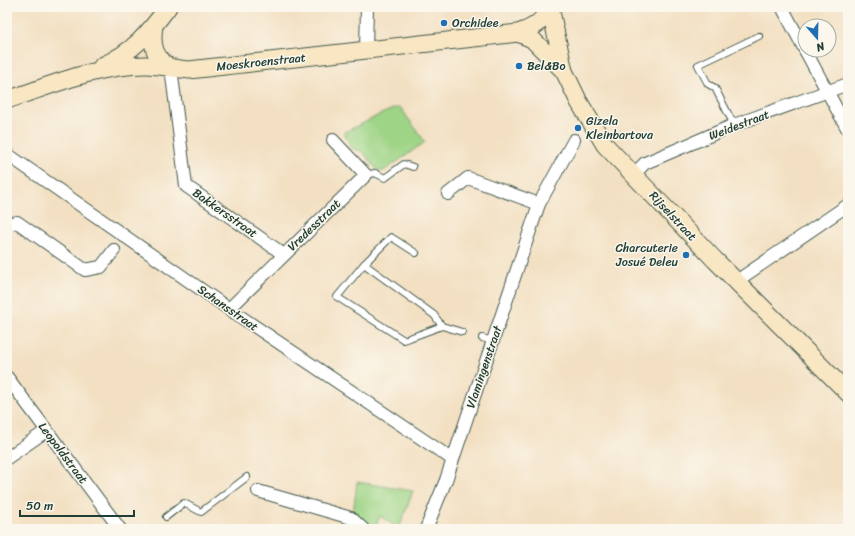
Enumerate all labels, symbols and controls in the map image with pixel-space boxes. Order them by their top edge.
place label: Orchidee [452,12,499,34]
marker: Orchidee [439,18,449,28]
north arrow [797,18,837,58]
text: N [813,36,828,57]
street label: Moeskroenstraat [215,46,307,78]
place label: Bel&Bo [527,55,566,77]
marker: Bel&Bo [514,61,524,71]
street label: Weidestraat [705,103,773,147]
place label: Gizela Kleinbartova [586,110,654,146]
marker: Gizela Kleinbartova [573,123,583,133]
street label: Bakkersstraat [188,182,262,244]
street label: Rijselstraat [644,186,702,246]
street label: Vredesstraat [282,194,346,256]
place label: Charcuterie Josué Deleu [615,237,679,273]
marker: Charcuterie Josué Deleu [681,250,691,260]
street label: Schansstraat [193,279,263,337]
street label: Vlamingenstraat [460,322,509,411]
street label: Leopoldstraat [32,417,94,489]
scale bar [20,492,134,518]
text: 50 m [26,495,53,517]

